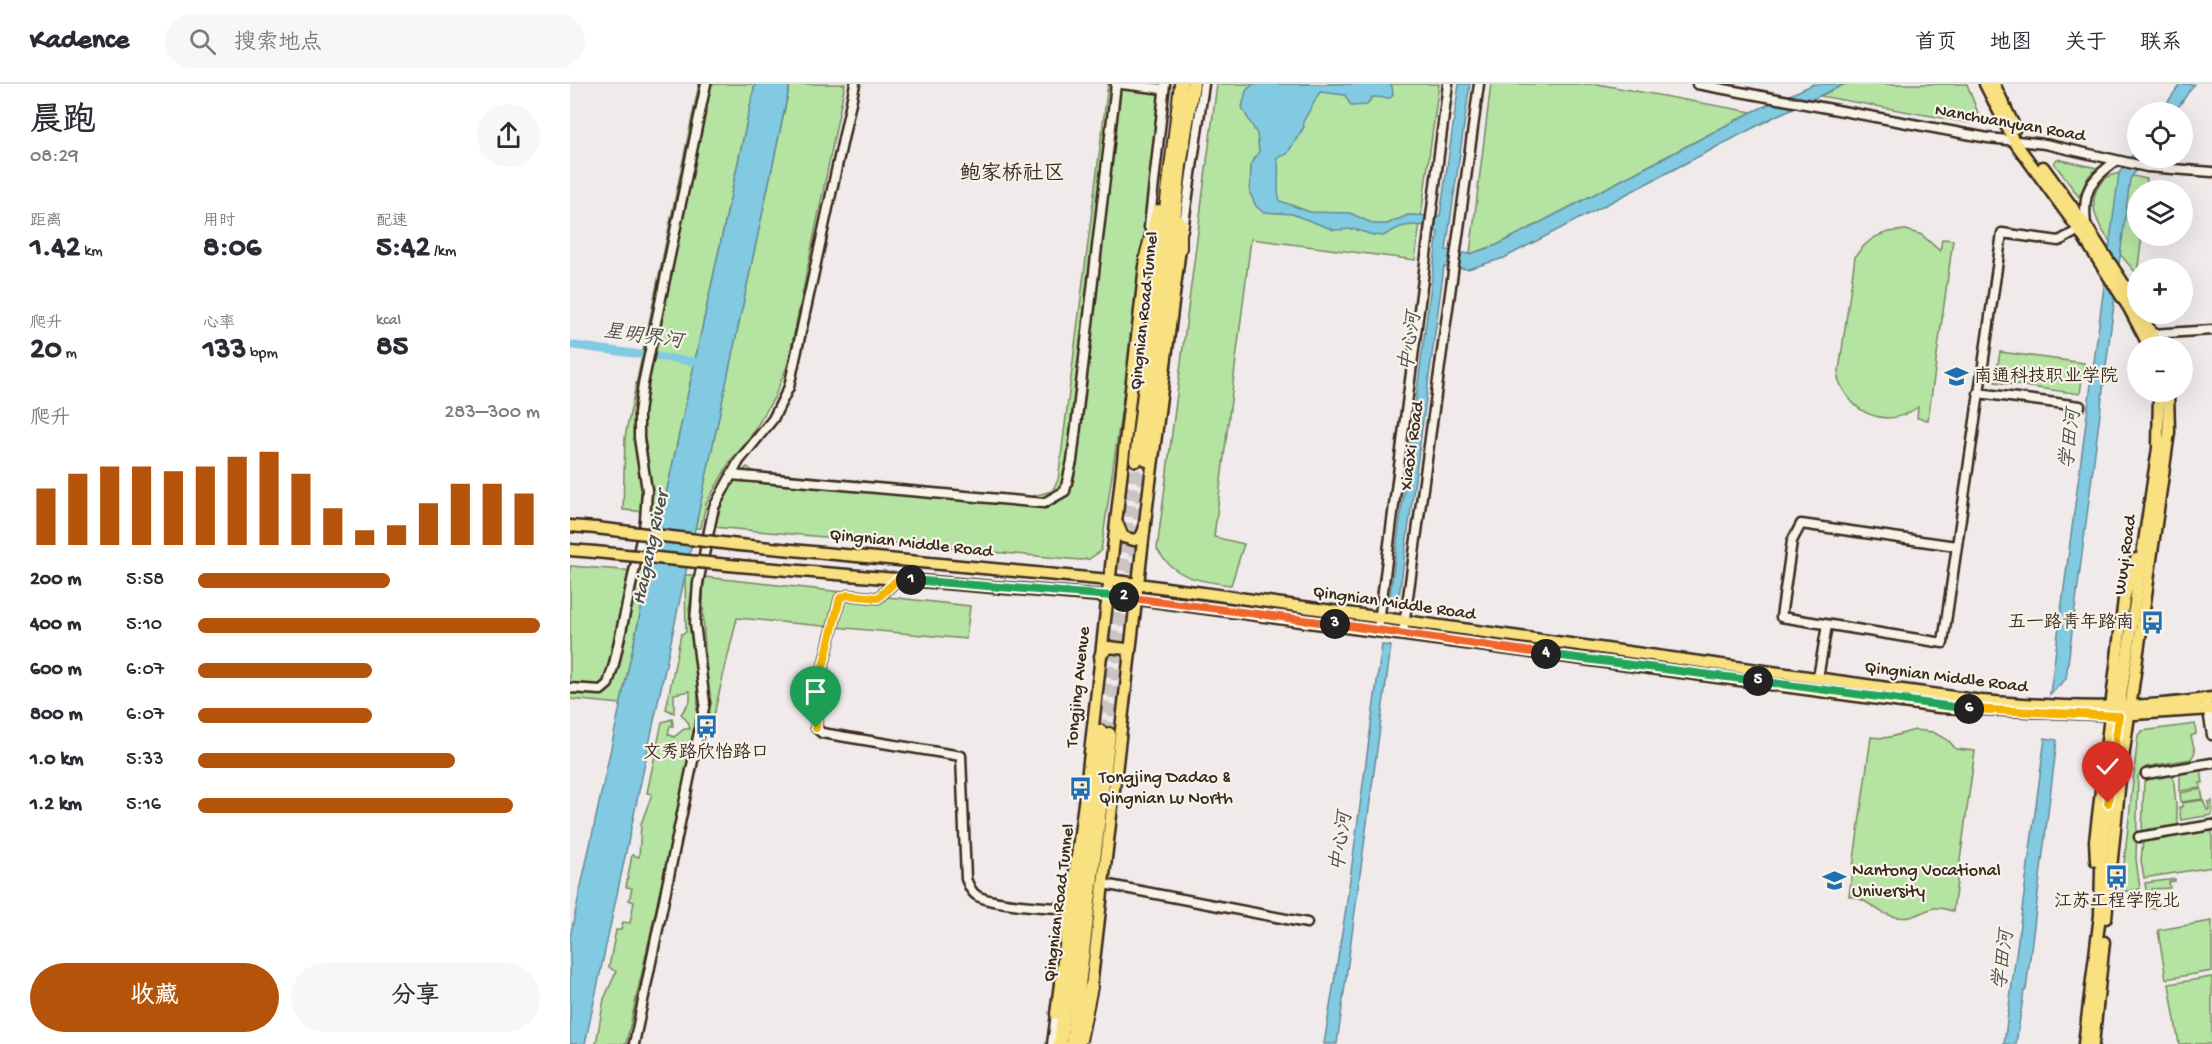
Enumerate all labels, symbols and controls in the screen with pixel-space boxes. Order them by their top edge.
search box [165,14,585,68]
text: Kadence [30,25,129,58]
icon: search [186,25,219,58]
text: 搜索地点 [234,31,322,57]
text: 首页 [1915,32,1957,57]
text: 地图 [1990,32,2032,57]
text: 关于 [2065,32,2107,57]
text: 联系 [2140,32,2182,57]
street label: Nanchuanyuan Road [1933,100,2088,148]
map controls [2127,102,2193,402]
button: locate [2127,102,2193,168]
text: 晨跑 [30,104,96,142]
button: share [477,104,540,167]
text: 08:29 [30,146,78,169]
district label: 鲍家桥社区 [960,162,1065,188]
button: layers [2127,180,2193,246]
text: 距离 [30,213,62,232]
text: 用时 [203,213,235,232]
text: 配速 [376,213,408,232]
street label: Qingnian Road Tunnel [1126,231,1164,391]
text: 1.42 [30,232,80,267]
text: 8:06 [203,232,261,267]
text: 5:42 [376,232,430,267]
text: km [80,243,103,262]
text: /km [430,243,456,262]
button: + [2127,258,2193,324]
water label: 中心河 [1394,307,1428,373]
text: kcal [376,312,401,331]
text: 爬升 [30,315,62,334]
text: 心率 [203,315,235,334]
water label: 星明界河 [602,320,687,355]
text: 85 [376,331,408,366]
text: 20 [30,334,62,369]
text: 133 [203,334,246,369]
button: − [2127,336,2193,402]
text: m [62,345,77,364]
text: bpm [246,345,278,364]
school or university icon: 南通科技职业学院 [1943,364,1969,390]
place label: 南通科技职业学院 [1974,366,2118,388]
street label: Xiaoxi Road [1396,399,1430,493]
text: 283–300 m [445,402,540,425]
water label: 学田河 [2055,405,2087,470]
text: 爬升 [30,408,70,431]
water label: Haigang River [629,485,676,607]
street label: Wuyi Road [2110,512,2142,596]
street label: Qingnian Middle Road [828,525,995,563]
pin: 1 [896,565,926,595]
text: 200 m [30,569,81,592]
text: 5:58 [126,569,164,592]
text: 1 [908,570,914,589]
pin: 2 [1109,582,1139,612]
street label: Qingnian Middle Road [1311,582,1478,626]
text: 2 [1120,587,1128,606]
pin: 3 [1320,609,1350,639]
bus stop icon: 五一路青年路南 [2139,610,2165,636]
place label: 五一路青年路南 [2008,612,2134,634]
text: 400 m [30,614,81,637]
text: 5:10 [126,614,162,637]
text: 3 [1331,614,1339,633]
street label: Tongjing Avenue [1062,625,1096,749]
pin: 4 [1531,639,1561,669]
text: 4 [1542,644,1550,663]
street label: Qingnian Middle Road [1863,658,2030,699]
text: 600 m [30,659,82,682]
text: 6:07 [126,659,164,682]
pin [790,666,841,728]
pin: 5 [1743,666,1773,696]
text: 5 [1754,671,1762,690]
icon: arrive [799,675,832,708]
pin: 6 [1954,694,1984,724]
text: 6 [1965,699,1973,718]
text: 800 m [30,704,83,727]
text: 6:07 [126,704,164,727]
bus stop icon: 文秀路欣怡路口 [693,714,719,740]
pin [2082,741,2133,803]
place label: 文秀路欣怡路口 [643,742,769,764]
text: 1.0 km [30,749,84,772]
text: 5:33 [126,749,164,772]
icon: check [2091,750,2124,783]
place label: Tongjing Dadao & Qingnian Lu North [1098,768,1233,810]
bus stop icon: Tongjing Dadao & Qingnian Lu North [1068,775,1094,801]
text: 1.2 km [30,794,82,817]
text: 5:16 [126,794,161,817]
water label: 中心河 [1325,807,1359,873]
street label: Qingnian Road Tunnel [1040,823,1080,983]
place label: Nantong Vocational University [1852,861,2001,903]
bus stop icon: 江苏工程学院北 [2104,863,2130,889]
school or university icon: Nantong Vocational University [1821,868,1847,894]
place label: 江苏工程学院北 [2054,891,2180,913]
water label: 学田河 [1988,926,2020,991]
button: 收藏 [30,963,279,1032]
button: 分享 [291,963,540,1032]

